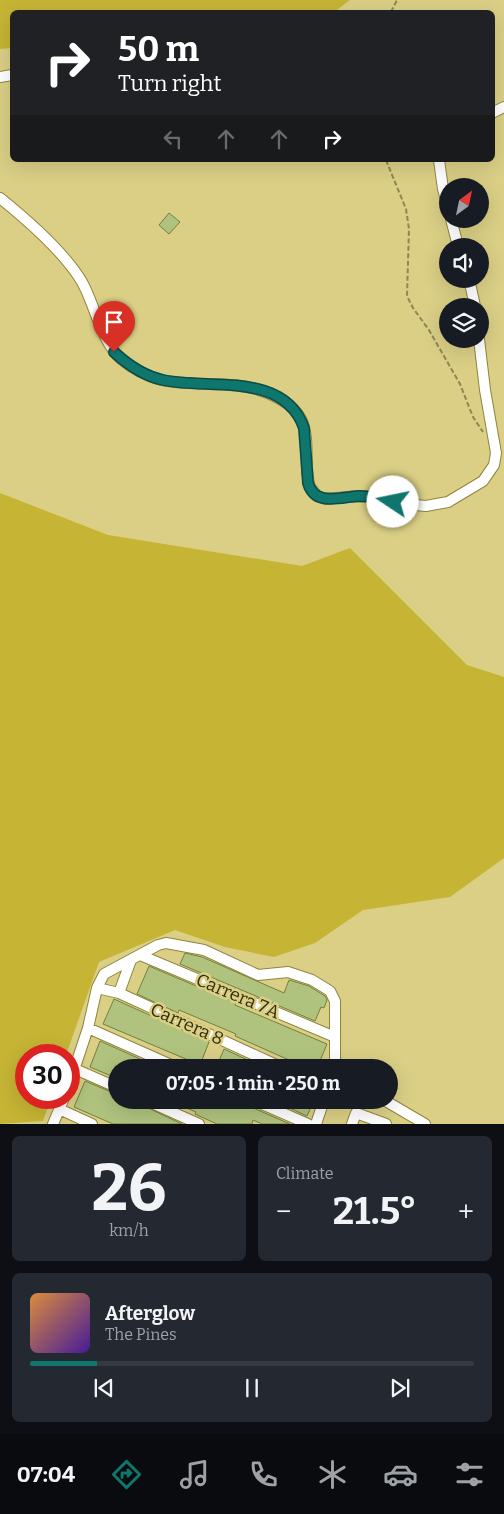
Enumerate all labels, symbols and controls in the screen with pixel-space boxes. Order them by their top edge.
text: 50 m [118,28,199,70]
icon: right [35,30,100,95]
text: Turn right [118,70,221,97]
icon: left [159,125,187,153]
icon: ahead [212,125,240,153]
icon: ahead [265,125,293,153]
icon: right [318,125,346,153]
north arrow [439,178,489,228]
map controls [439,178,489,348]
button: sound [439,238,489,288]
button: layers [439,298,489,348]
pin [93,301,135,352]
icon: arrive [100,308,128,336]
position arrow [366,475,418,527]
street label: Carrera 7A [193,969,283,1024]
street label: Carrera 8 [147,998,227,1050]
speed limit sign: 30 [15,1044,80,1109]
text: 07:05 · 1 min · 250 m [166,1072,340,1095]
text: 26 [91,1149,167,1227]
text: Climate [276,1164,334,1183]
text: 21.5° [333,1188,417,1234]
text: − [276,1195,291,1228]
text: + [458,1195,474,1228]
text: km/h [109,1221,149,1240]
text: Afterglow [105,1302,195,1325]
text: The Pines [105,1325,177,1344]
icon: previous [90,1374,118,1402]
icon: pause [238,1374,266,1402]
icon: next [386,1374,414,1402]
icon: directions [109,1457,144,1492]
icon: music [177,1457,212,1492]
icon: phone [246,1457,281,1492]
icon: climate [315,1457,350,1492]
icon: car [383,1457,418,1492]
icon: filters [452,1457,487,1492]
text: 07:04 [17,1461,75,1488]

